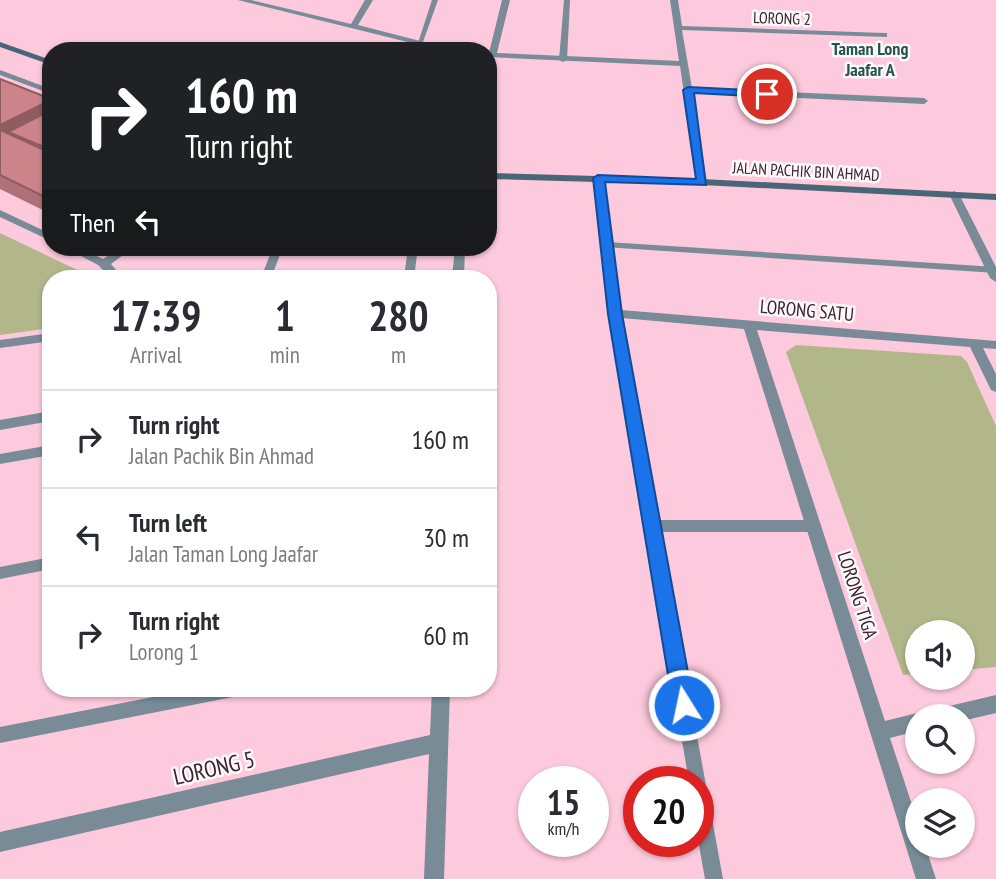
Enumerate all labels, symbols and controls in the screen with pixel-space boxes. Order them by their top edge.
street label: LORONG 2 [753,7,811,29]
district label: Taman Long Jaafar A [832,37,908,81]
text: 160 m [185,63,298,127]
pin [737,64,797,124]
icon: right [70,70,161,161]
icon: arrive [748,75,786,113]
text: Turn right [185,125,293,167]
street label: JALAN PACHIK BIN AHMAD [731,157,880,185]
icon: left [129,203,167,241]
text: Then [70,206,115,239]
text: 17:39 [110,288,201,343]
text: 1 [275,288,295,343]
text: 280 [368,288,429,343]
street label: LORONG SATU [759,294,855,326]
text: Arrival [130,340,182,369]
text: min [270,340,300,369]
text: m [391,340,406,369]
text: Turn right [129,408,220,441]
icon: right [70,420,108,458]
text: 160 m [411,423,469,456]
text: Jalan Pachik Bin Ahmad [129,441,314,470]
text: Turn left [129,506,207,539]
icon: left [70,518,108,556]
text: 30 m [423,521,469,554]
text: Jalan Taman Long Jaafar [129,539,318,568]
street label: LORONG TIGA [833,548,883,642]
text: Turn right [129,604,220,637]
icon: right [70,616,108,654]
text: 60 m [423,619,469,652]
map controls [905,620,975,858]
button: sound [905,620,975,690]
text: Lorong 1 [129,637,199,666]
position arrow [647,668,721,742]
button: search [905,704,975,774]
street label: LORONG 5 [170,744,257,791]
speed limit sign: 20 [623,766,714,857]
text: 15 [547,779,580,825]
button: layers [905,788,975,858]
text: km/h [548,817,579,840]

